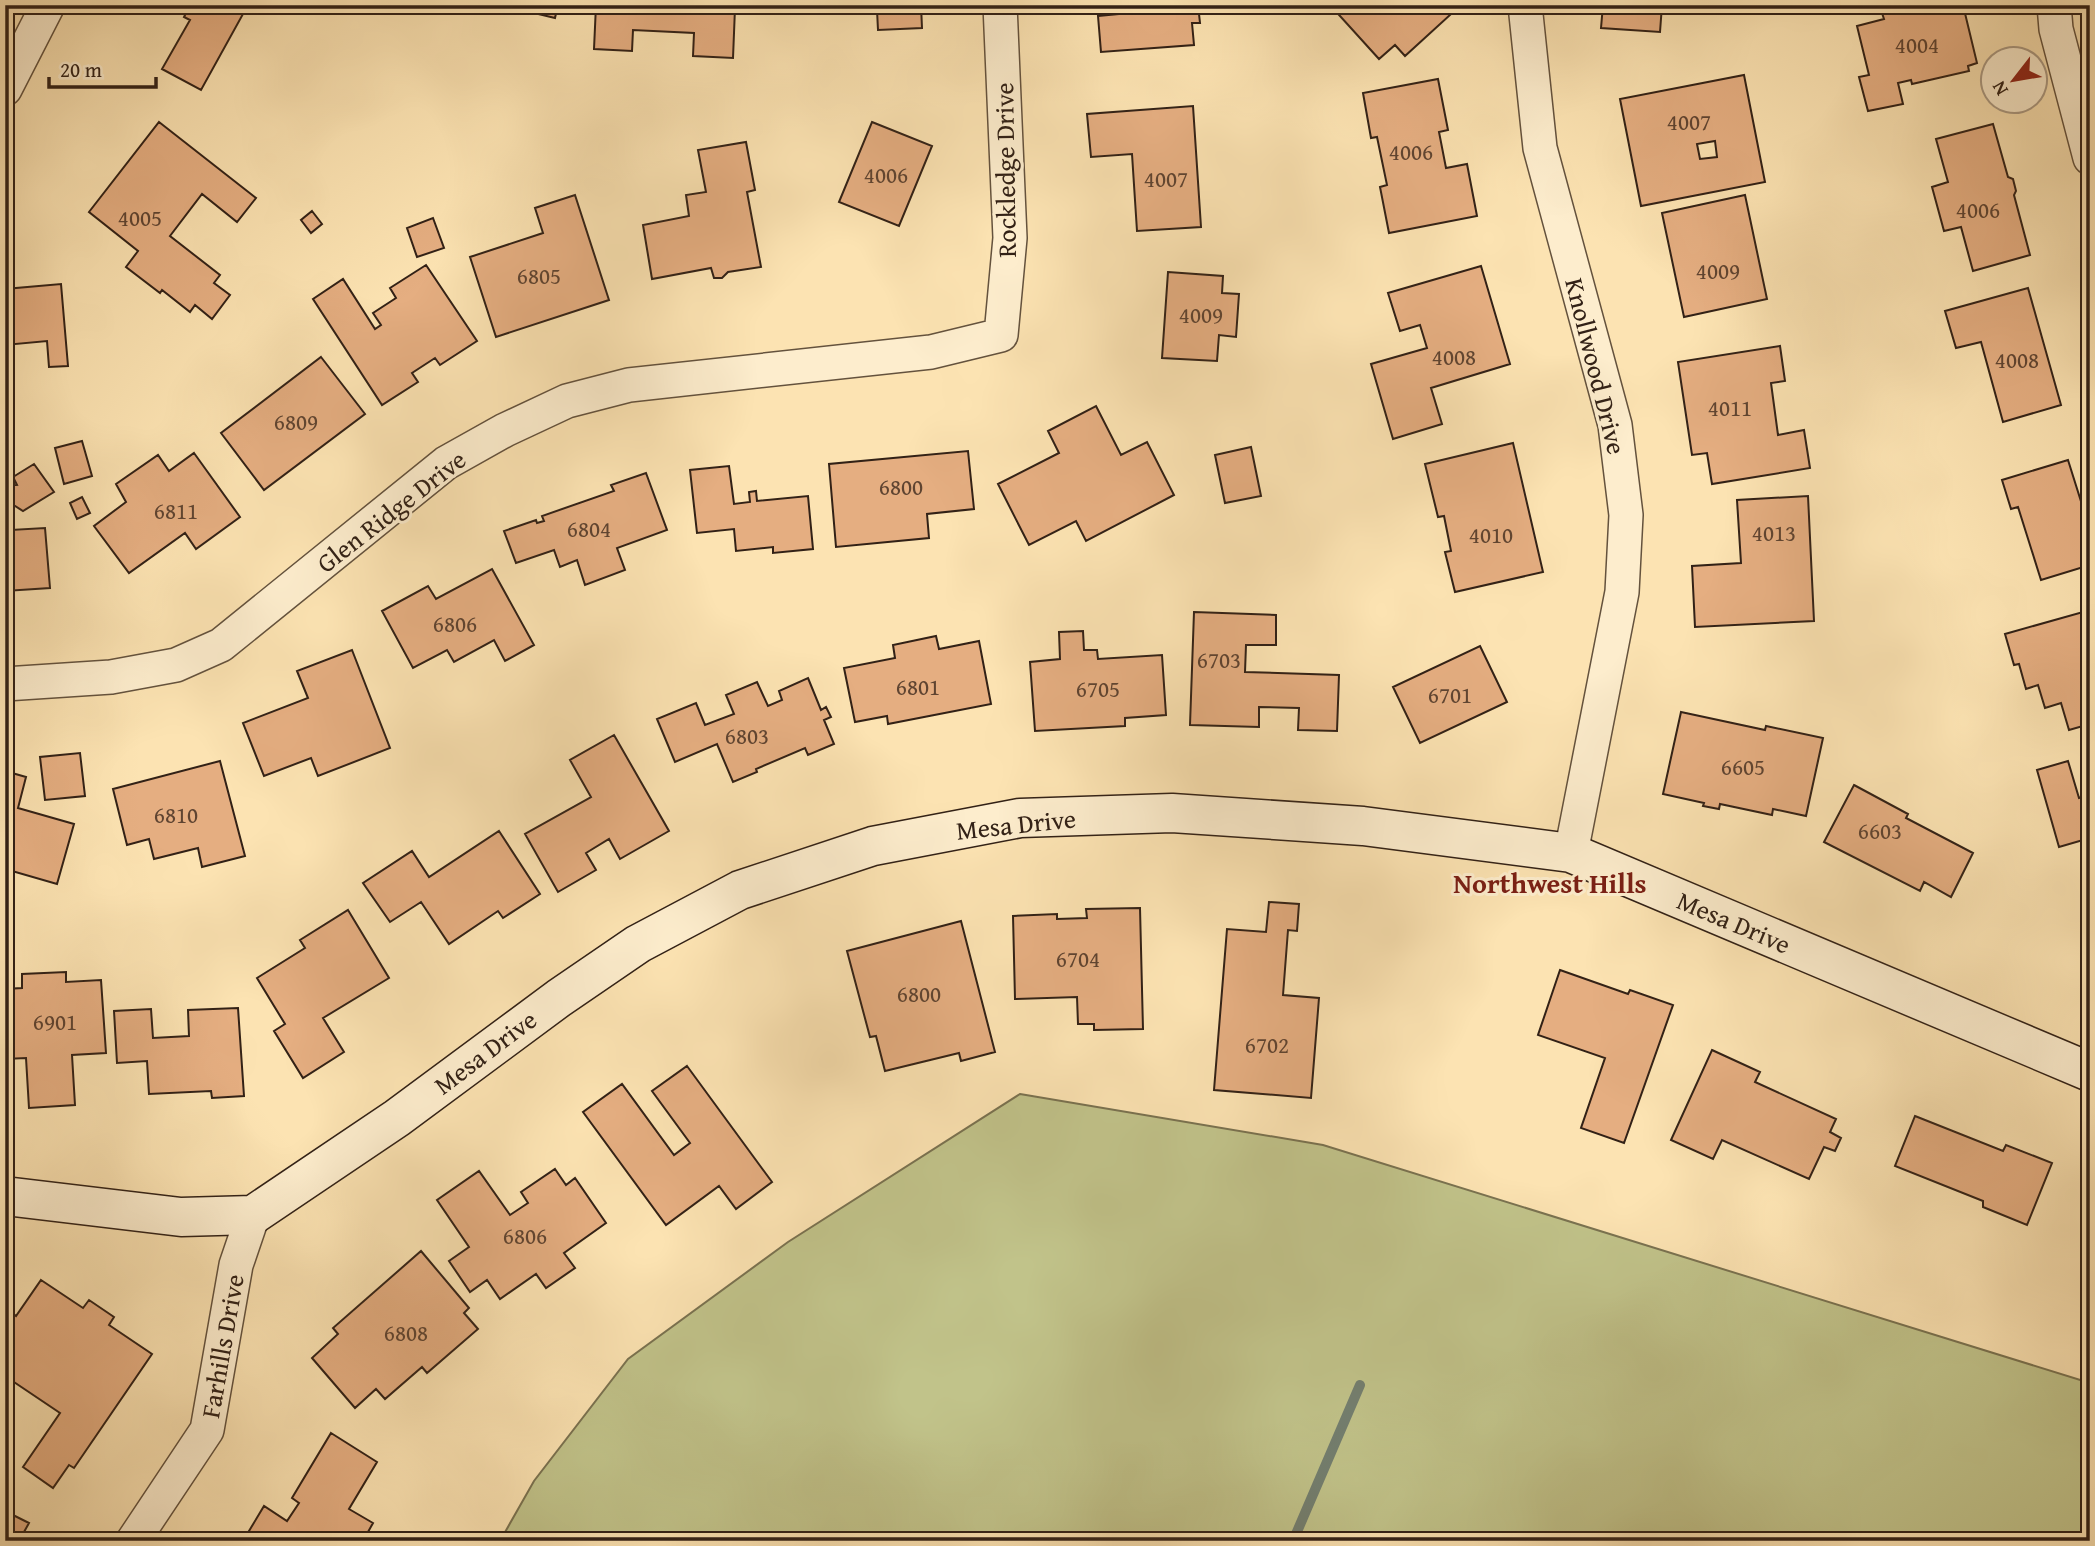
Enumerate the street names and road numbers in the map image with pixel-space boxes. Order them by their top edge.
street label: Rockledge Drive [984,82,1026,258]
street label: Knollwood Drive [1555,274,1637,458]
street label: Glen Ridge Drive [308,440,474,582]
street label: Mesa Drive [954,798,1078,850]
street label: Mesa Drive [1671,881,1797,963]
street label: Mesa Drive [425,1000,545,1104]
street label: Farhills Drive [190,1271,254,1421]

